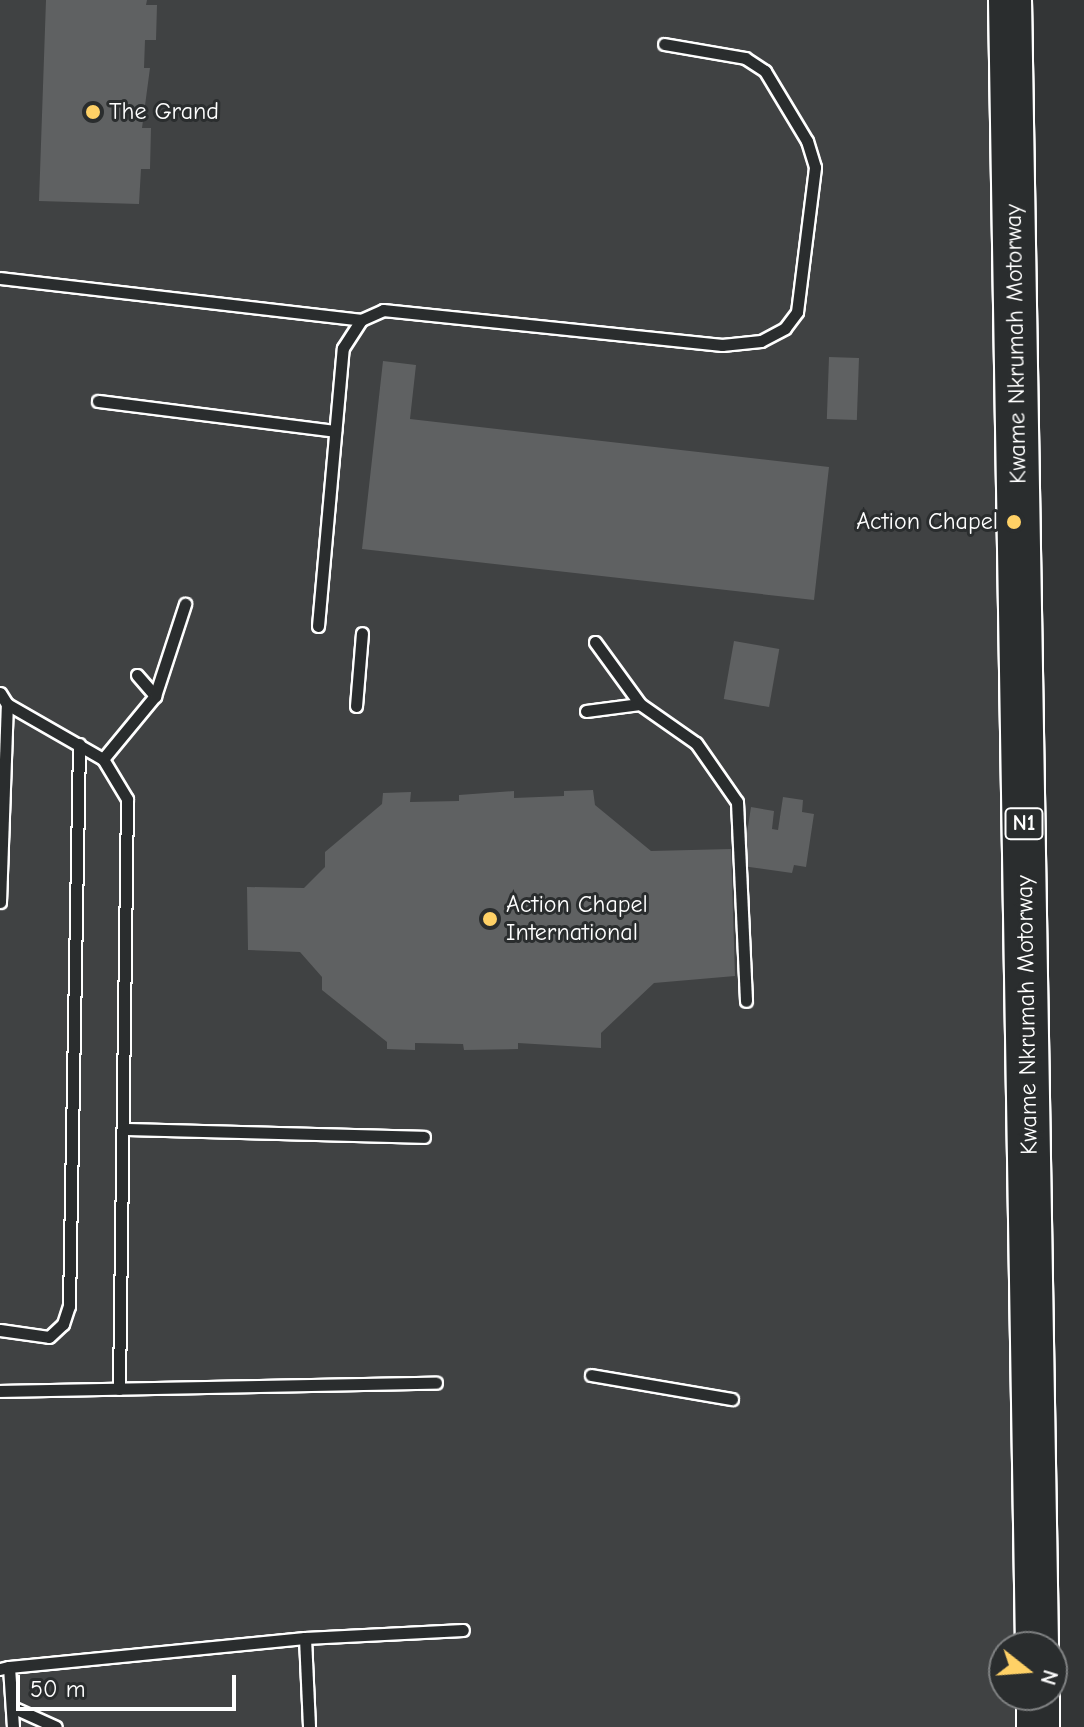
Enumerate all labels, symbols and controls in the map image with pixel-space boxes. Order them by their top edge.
place label: The Grand [109,98,219,126]
marker: The Grand [84,103,102,121]
street label: Kwame Nkrumah Motorway [999,204,1033,484]
place label: Action Chapel [856,508,998,536]
marker: Action Chapel [1005,513,1023,531]
road number: N1 [1004,806,1044,842]
street label: Kwame Nkrumah Motorway [1010,875,1044,1155]
place label: Action Chapel International [506,891,648,947]
marker: Action Chapel International [481,910,499,928]
north arrow [988,1631,1068,1711]
scale bar [20,1659,240,1709]
text: N [1035,1667,1064,1688]
text: 50 m [30,1675,86,1703]

